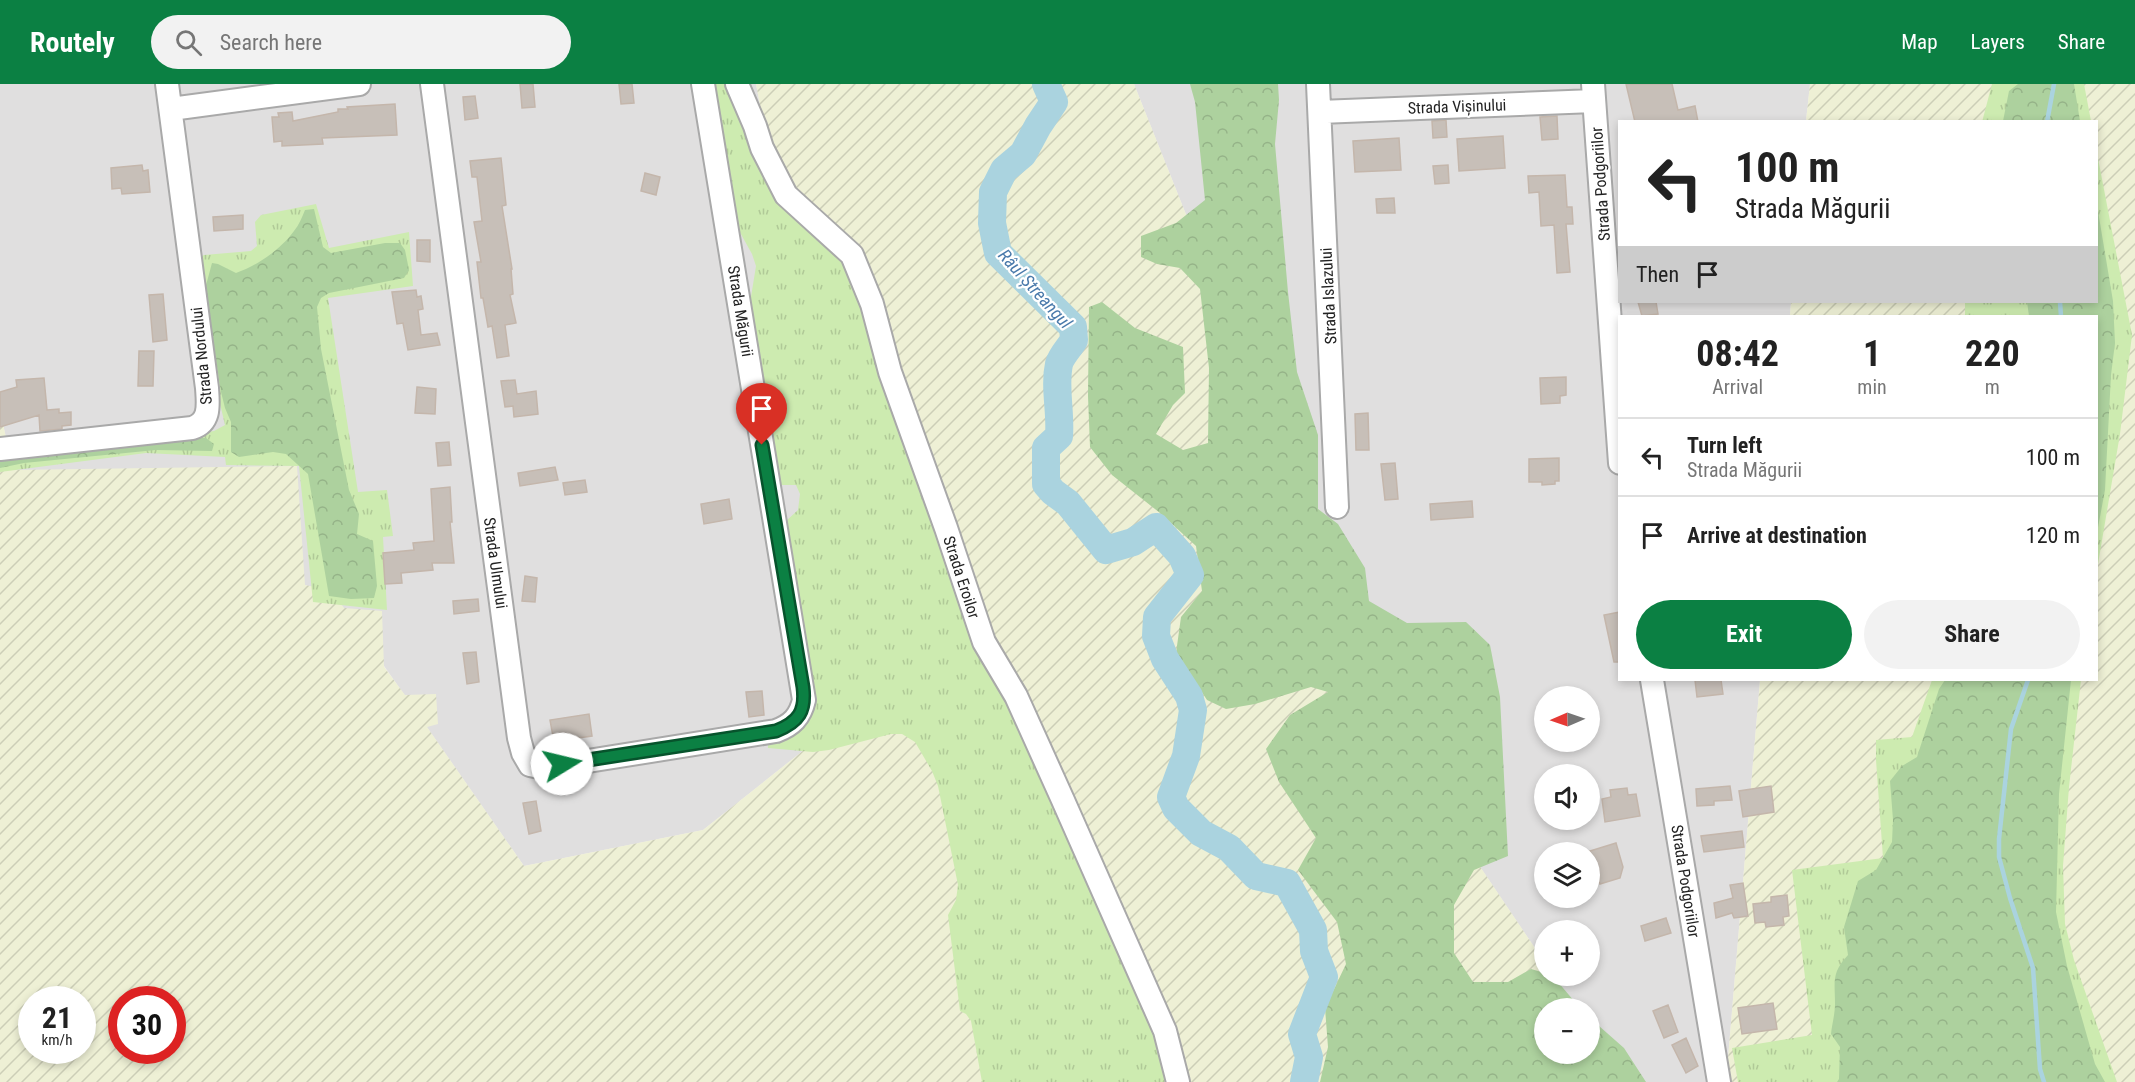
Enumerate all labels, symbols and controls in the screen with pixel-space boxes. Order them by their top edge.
search box [151,15,571,69]
text: Routely [30,26,115,59]
icon: search [172,26,205,59]
text: Search here [220,30,322,55]
text: Map [1901,30,1938,54]
text: Layers [1971,30,2025,54]
text: Share [2058,30,2105,54]
street label: Strada Vișinului [1407,95,1507,119]
street label: Strada Podgoriilor [1587,126,1614,241]
text: 100 m [1735,143,1840,192]
icon: left [1636,144,1714,222]
text: Strada Măgurii [1735,193,1890,225]
water label: Râul Ștreangul [993,245,1077,334]
street label: Strada Islazului [1316,247,1341,345]
icon: arrive [1691,258,1724,291]
text: Then [1636,262,1679,287]
street label: Strada Măgurii [724,264,757,358]
street label: Strada Nordului [187,306,216,406]
text: 08:42 [1696,333,1779,375]
text: 1 [1863,333,1881,375]
text: 220 [1965,333,2020,375]
text: Arrival [1712,375,1763,399]
text: min [1857,375,1887,399]
text: m [1985,375,2000,399]
pin [736,383,787,445]
icon: arrive [745,392,778,425]
text: Turn left [1687,433,1762,458]
icon: left [1636,441,1669,474]
text: 100 m [2026,445,2080,470]
text: Strada Măgurii [1687,458,1802,482]
street label: Strada Ulmului [480,516,511,610]
icon: arrive [1636,519,1669,552]
text: Arrive at destination [1687,523,1867,548]
text: 120 m [2026,523,2080,548]
street label: Strada Eroilor [939,534,984,621]
button: Exit [1636,600,1852,669]
button: Share [1864,600,2080,669]
north arrow [1534,686,1600,752]
map controls [1534,686,1600,1064]
position arrow [530,732,594,796]
button: sound [1534,764,1600,830]
street label: Strada Podgoriilor [1667,823,1704,939]
button: layers [1534,842,1600,908]
button: + [1534,920,1600,986]
speed limit sign: 30 [108,986,186,1064]
button: − [1534,998,1600,1064]
text: 21 [42,1000,72,1035]
text: km/h [42,1031,72,1049]

